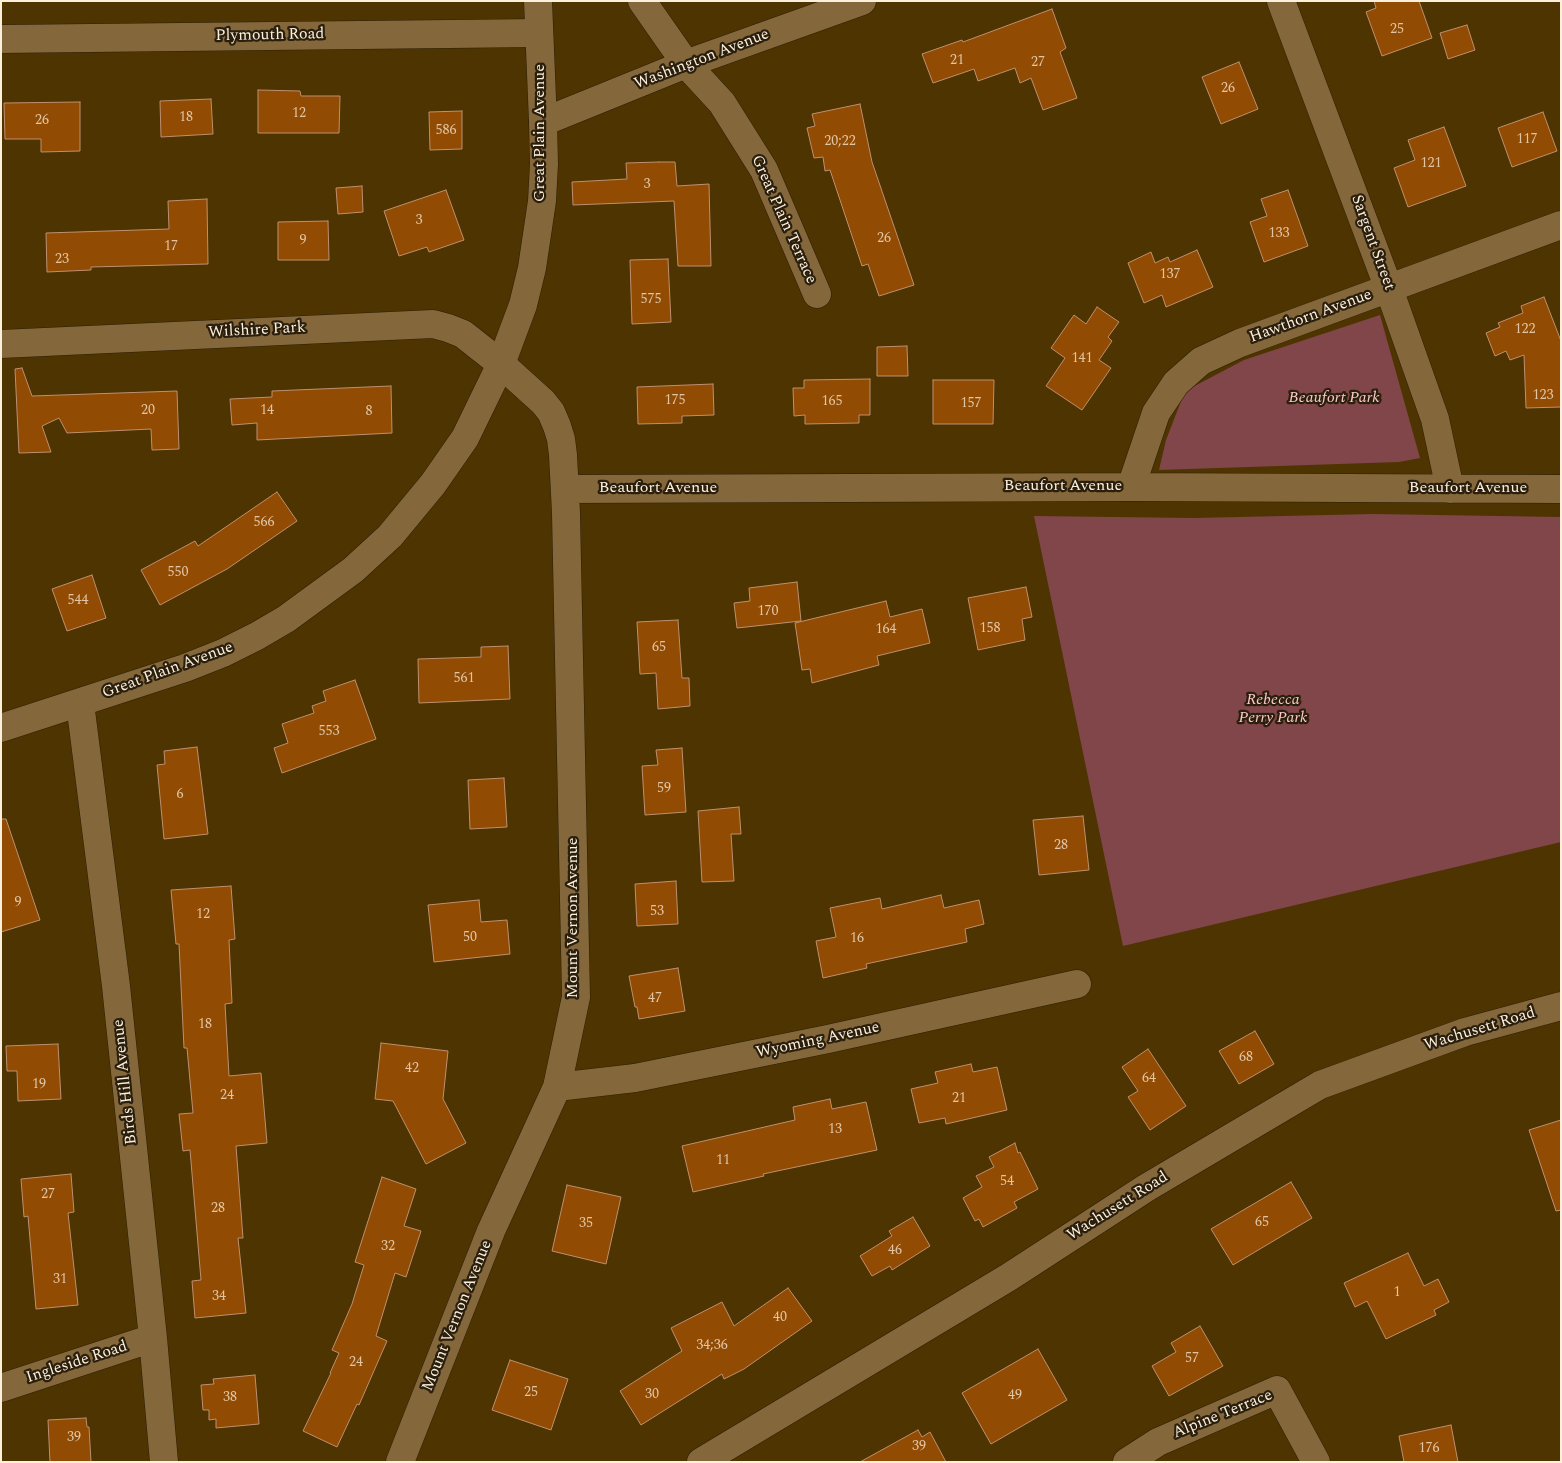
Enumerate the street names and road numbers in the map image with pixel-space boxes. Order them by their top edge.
street label: Plymouth Road [215,25,325,47]
street label: Washington Avenue [632,25,772,95]
street label: Great Plain Avenue [531,64,551,202]
street label: Great Plain Terrace [746,153,820,287]
street label: Sargent Street [1346,193,1398,293]
street label: Hawthorn Avenue [1247,286,1375,348]
street label: Wilshire Park [208,319,306,343]
street label: Beaufort Avenue [1004,477,1122,497]
street label: Beaufort Avenue [599,479,717,499]
street label: Beaufort Avenue [1409,479,1527,499]
street label: Great Plain Avenue [100,638,236,704]
street label: Mount Vernon Avenue [564,837,584,999]
street label: Wachusett Road [1422,1004,1538,1056]
street label: Birds Hill Avenue [110,1018,142,1146]
street label: Wyoming Avenue [755,1019,881,1063]
street label: Wachusett Road [1064,1168,1172,1246]
street label: Mount Vernon Avenue [419,1238,497,1394]
street label: Ingleside Road [24,1338,130,1388]
street label: Alpine Terrace [1170,1386,1276,1444]

